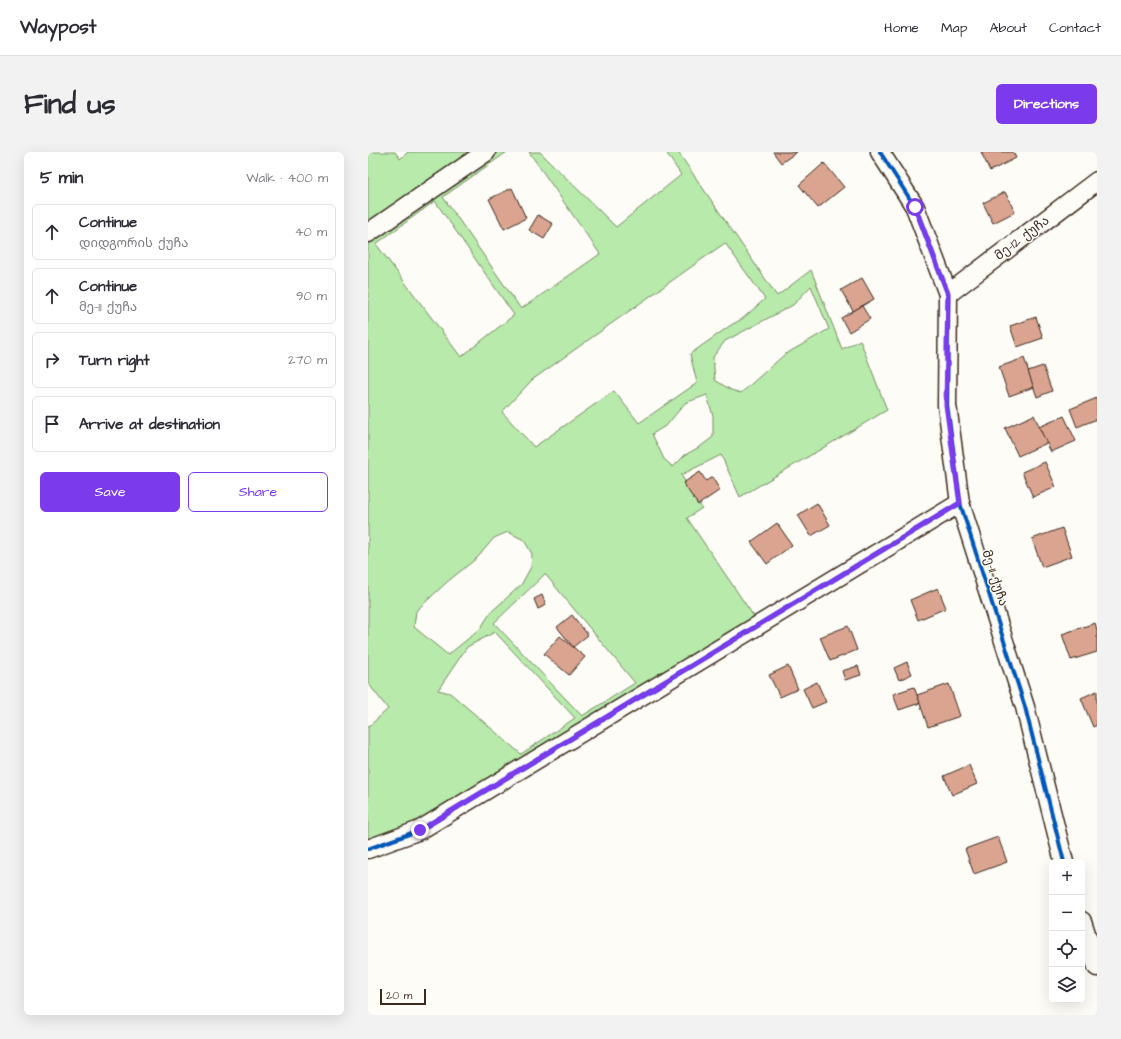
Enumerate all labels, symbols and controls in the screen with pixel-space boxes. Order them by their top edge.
text: Waypost [20,14,96,41]
text: Home [884,18,919,38]
text: Map [941,18,967,38]
text: About [989,18,1027,38]
text: Contact [1049,18,1101,38]
button: Directions [996,84,1097,124]
text: Find us [24,85,115,124]
text: 5 min [40,166,83,190]
text: Walk · 400 m [246,169,328,187]
route start [906,198,924,216]
text: Continue [79,212,137,233]
street label: მე-12 ქუჩა [991,212,1053,264]
icon: ahead [41,221,63,243]
text: 40 m [295,223,327,241]
text: დიდგორის ქუჩა [79,234,188,252]
text: Continue [79,276,137,297]
icon: ahead [41,285,63,307]
text: 90 m [296,287,327,305]
text: მე-11 ქუჩა [79,298,137,316]
icon: right [41,349,63,371]
text: Turn right [79,350,150,371]
text: 270 m [288,351,327,369]
icon: arrive [41,413,63,435]
text: Arrive at destination [79,414,220,435]
button: Save [40,472,180,512]
button: Share [188,472,328,512]
street label: მე-11 ქუჩა [977,548,1013,608]
route end [411,821,429,839]
map controls [1049,859,1085,1003]
button: + [1049,859,1085,895]
button: − [1049,895,1085,931]
button: locate [1049,931,1085,967]
button: layers [1049,967,1085,1003]
scale bar [380,987,426,1006]
text: 20 m [386,988,412,1003]

